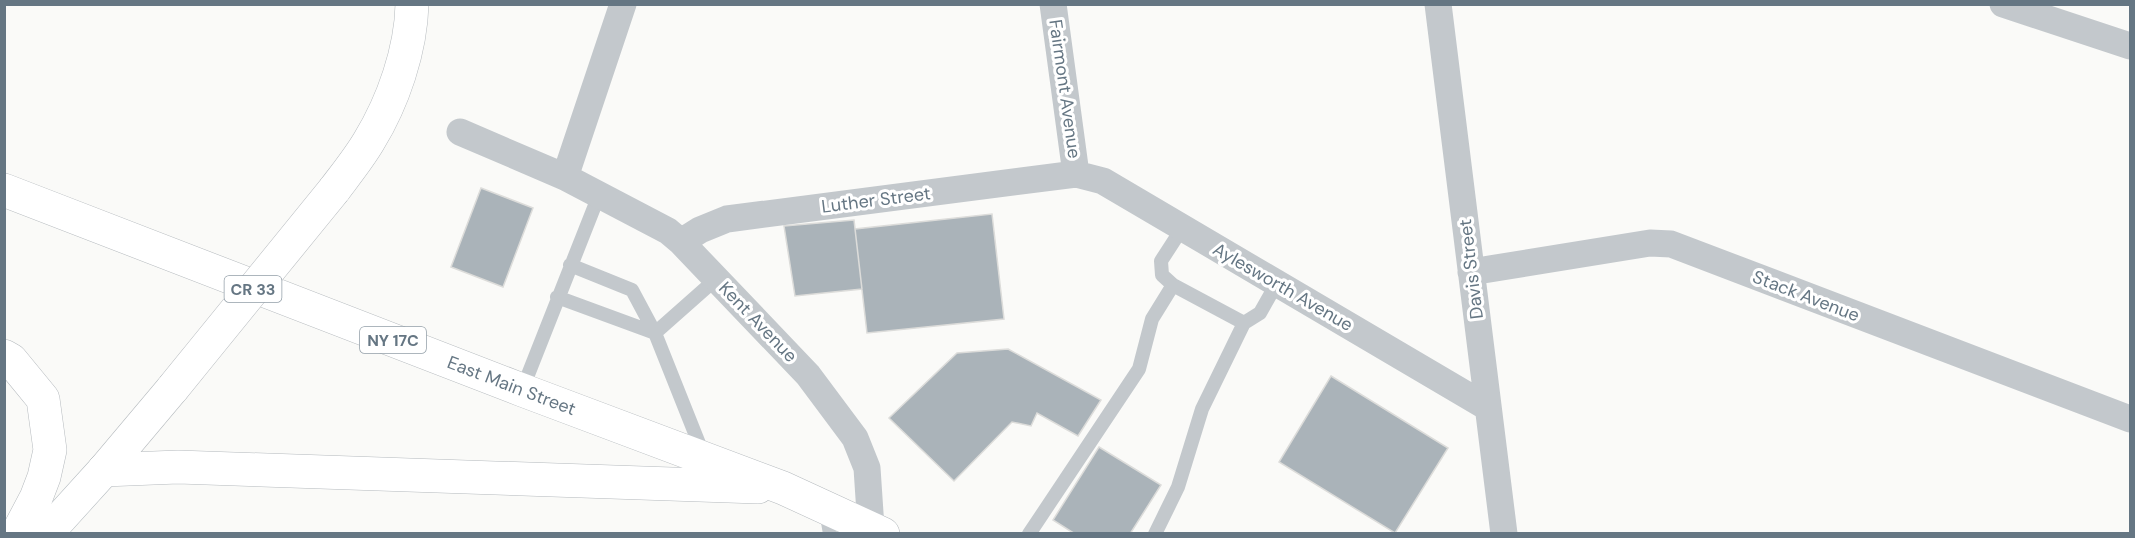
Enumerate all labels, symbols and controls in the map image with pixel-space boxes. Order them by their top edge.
street label: Fairmont Avenue [1043,18,1087,160]
street label: Luther Street [820,181,932,219]
street label: Davis Street [1453,218,1489,320]
street label: Aylesworth Avenue [1209,237,1357,337]
street label: Stack Avenue [1749,265,1863,327]
road number: CR 33 [224,276,282,302]
street label: Kent Avenue [713,276,803,368]
road number: NY 17C [360,327,426,353]
street label: East Main Street [444,350,579,421]

